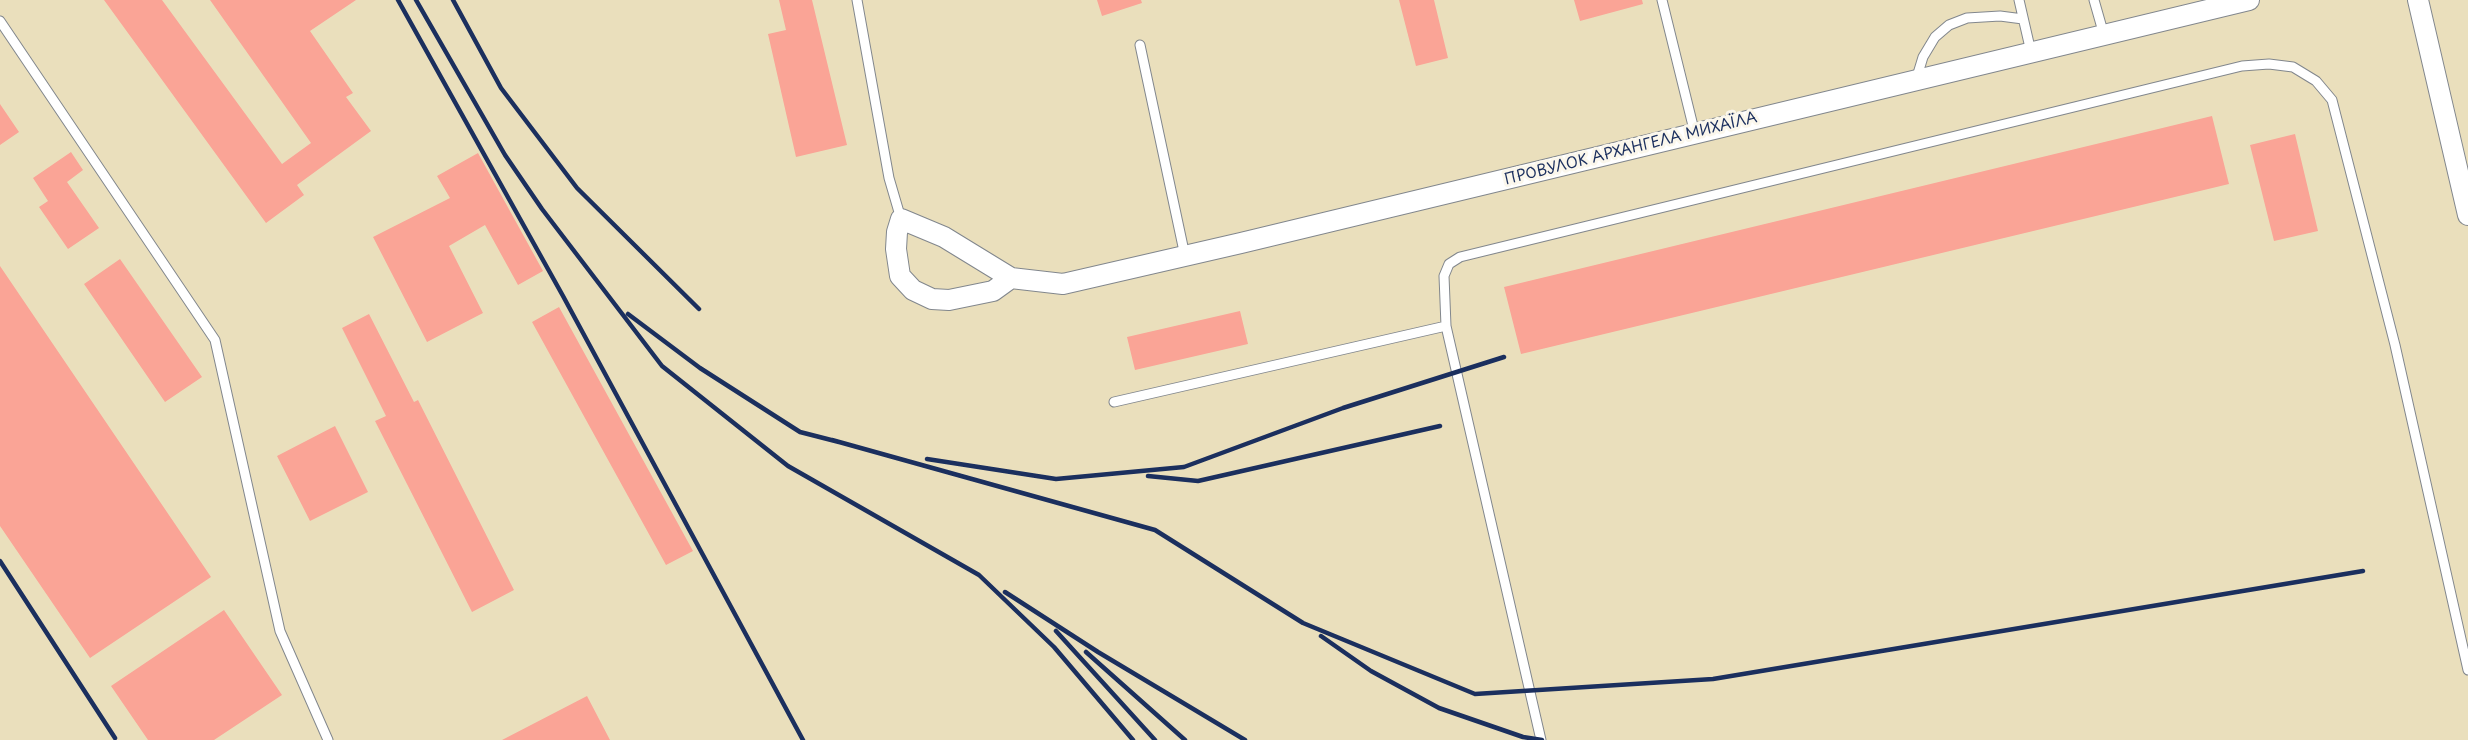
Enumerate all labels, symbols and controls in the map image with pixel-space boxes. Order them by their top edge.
street label: ПРОВУЛОК АРХАНГЕЛА МИХАЇЛА [1503,109,1759,189]

